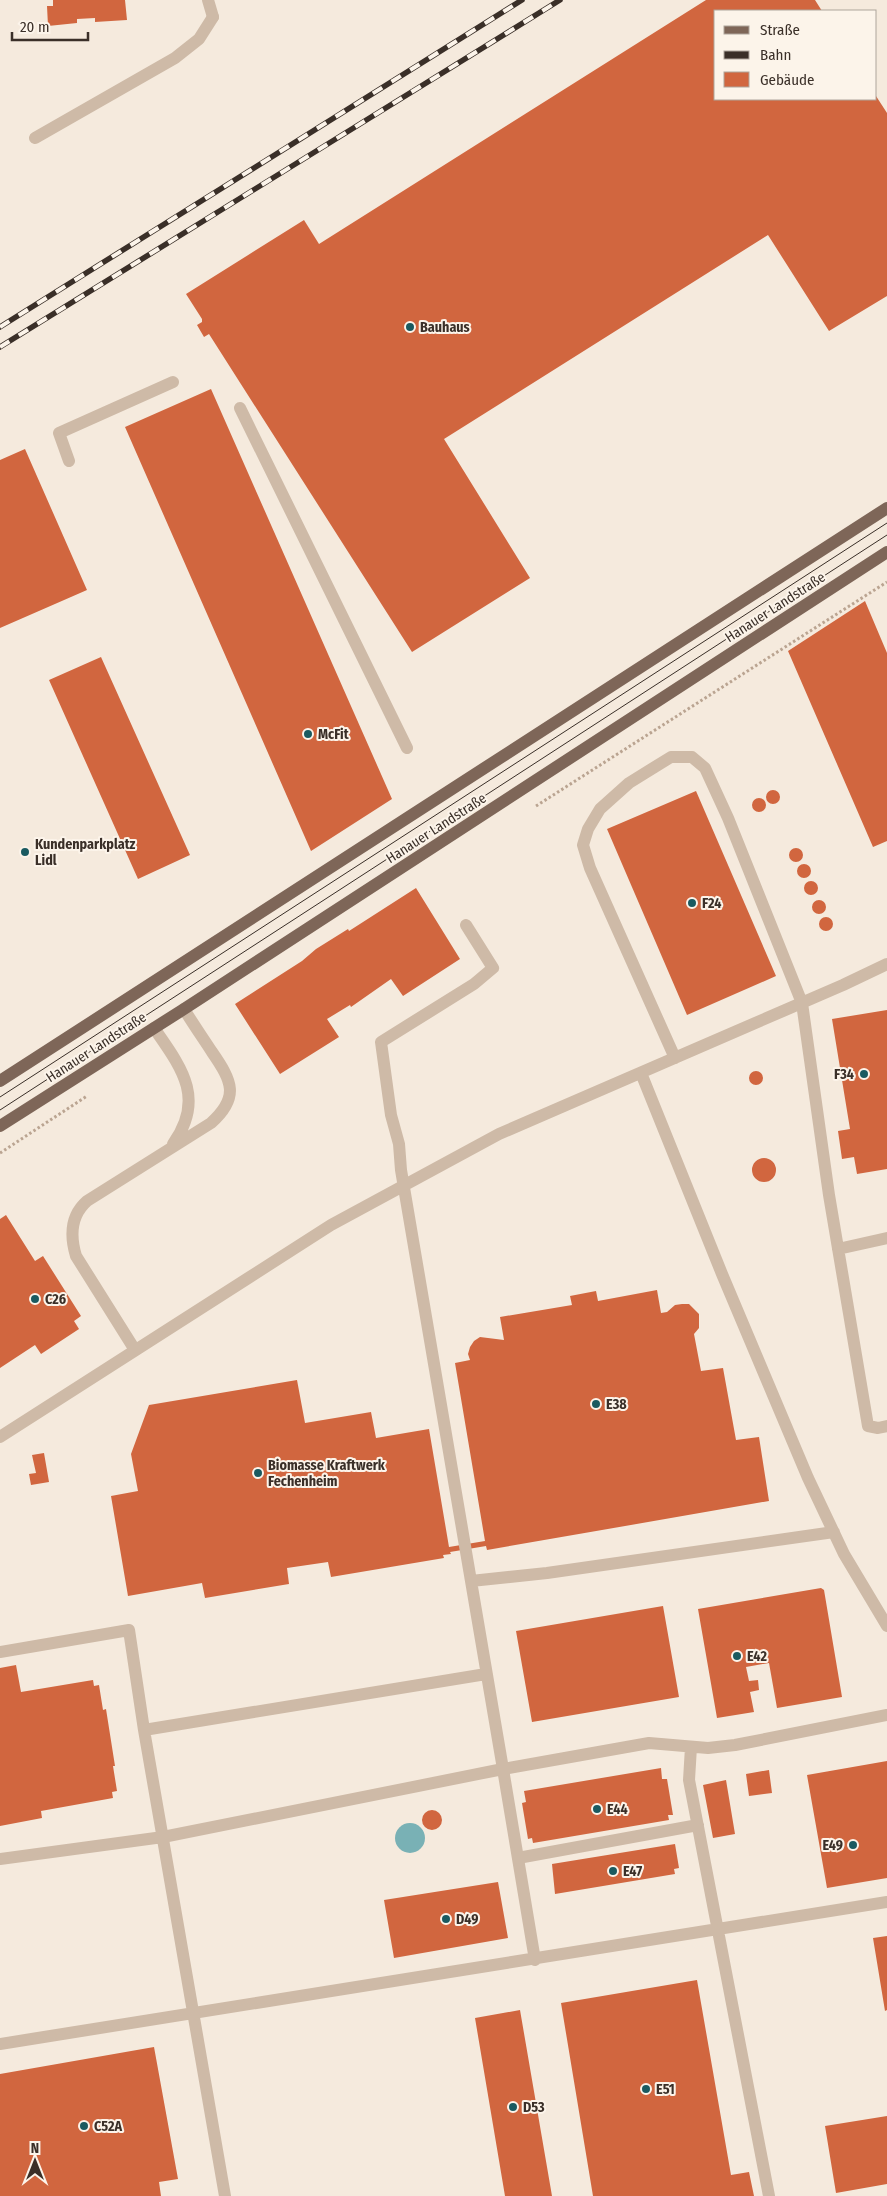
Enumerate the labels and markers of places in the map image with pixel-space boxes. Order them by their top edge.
place label: Bauhaus [420,319,470,336]
marker: Bauhaus [404,321,416,333]
place label: McFit [318,726,350,743]
marker: McFit [302,728,314,740]
place label: Kundenparkplatz Lidl [35,836,136,869]
marker: Kundenparkplatz Lidl [19,846,31,858]
place label: F24 [702,895,722,912]
marker: F24 [686,897,698,909]
place label: F34 [834,1066,854,1083]
marker: F34 [858,1068,870,1080]
place label: C26 [45,1291,66,1308]
marker: C26 [29,1293,41,1305]
place label: E38 [606,1396,627,1413]
marker: E38 [590,1398,602,1410]
place label: Biomasse Kraftwerk Fechenheim [268,1457,386,1490]
marker: Biomasse Kraftwerk Fechenheim [252,1467,264,1479]
place label: E42 [747,1648,767,1665]
marker: E42 [731,1650,743,1662]
place label: E44 [607,1801,628,1818]
marker: E44 [591,1803,603,1815]
place label: E49 [822,1837,843,1854]
marker: E49 [847,1839,859,1851]
place label: E47 [623,1863,642,1880]
marker: E47 [607,1865,619,1877]
place label: D49 [456,1911,479,1928]
marker: D49 [440,1913,452,1925]
place label: E51 [656,2081,675,2098]
marker: E51 [640,2083,652,2095]
place label: D53 [523,2099,545,2116]
marker: D53 [507,2101,519,2113]
place label: C52A [94,2118,122,2135]
marker: C52A [78,2120,90,2132]

